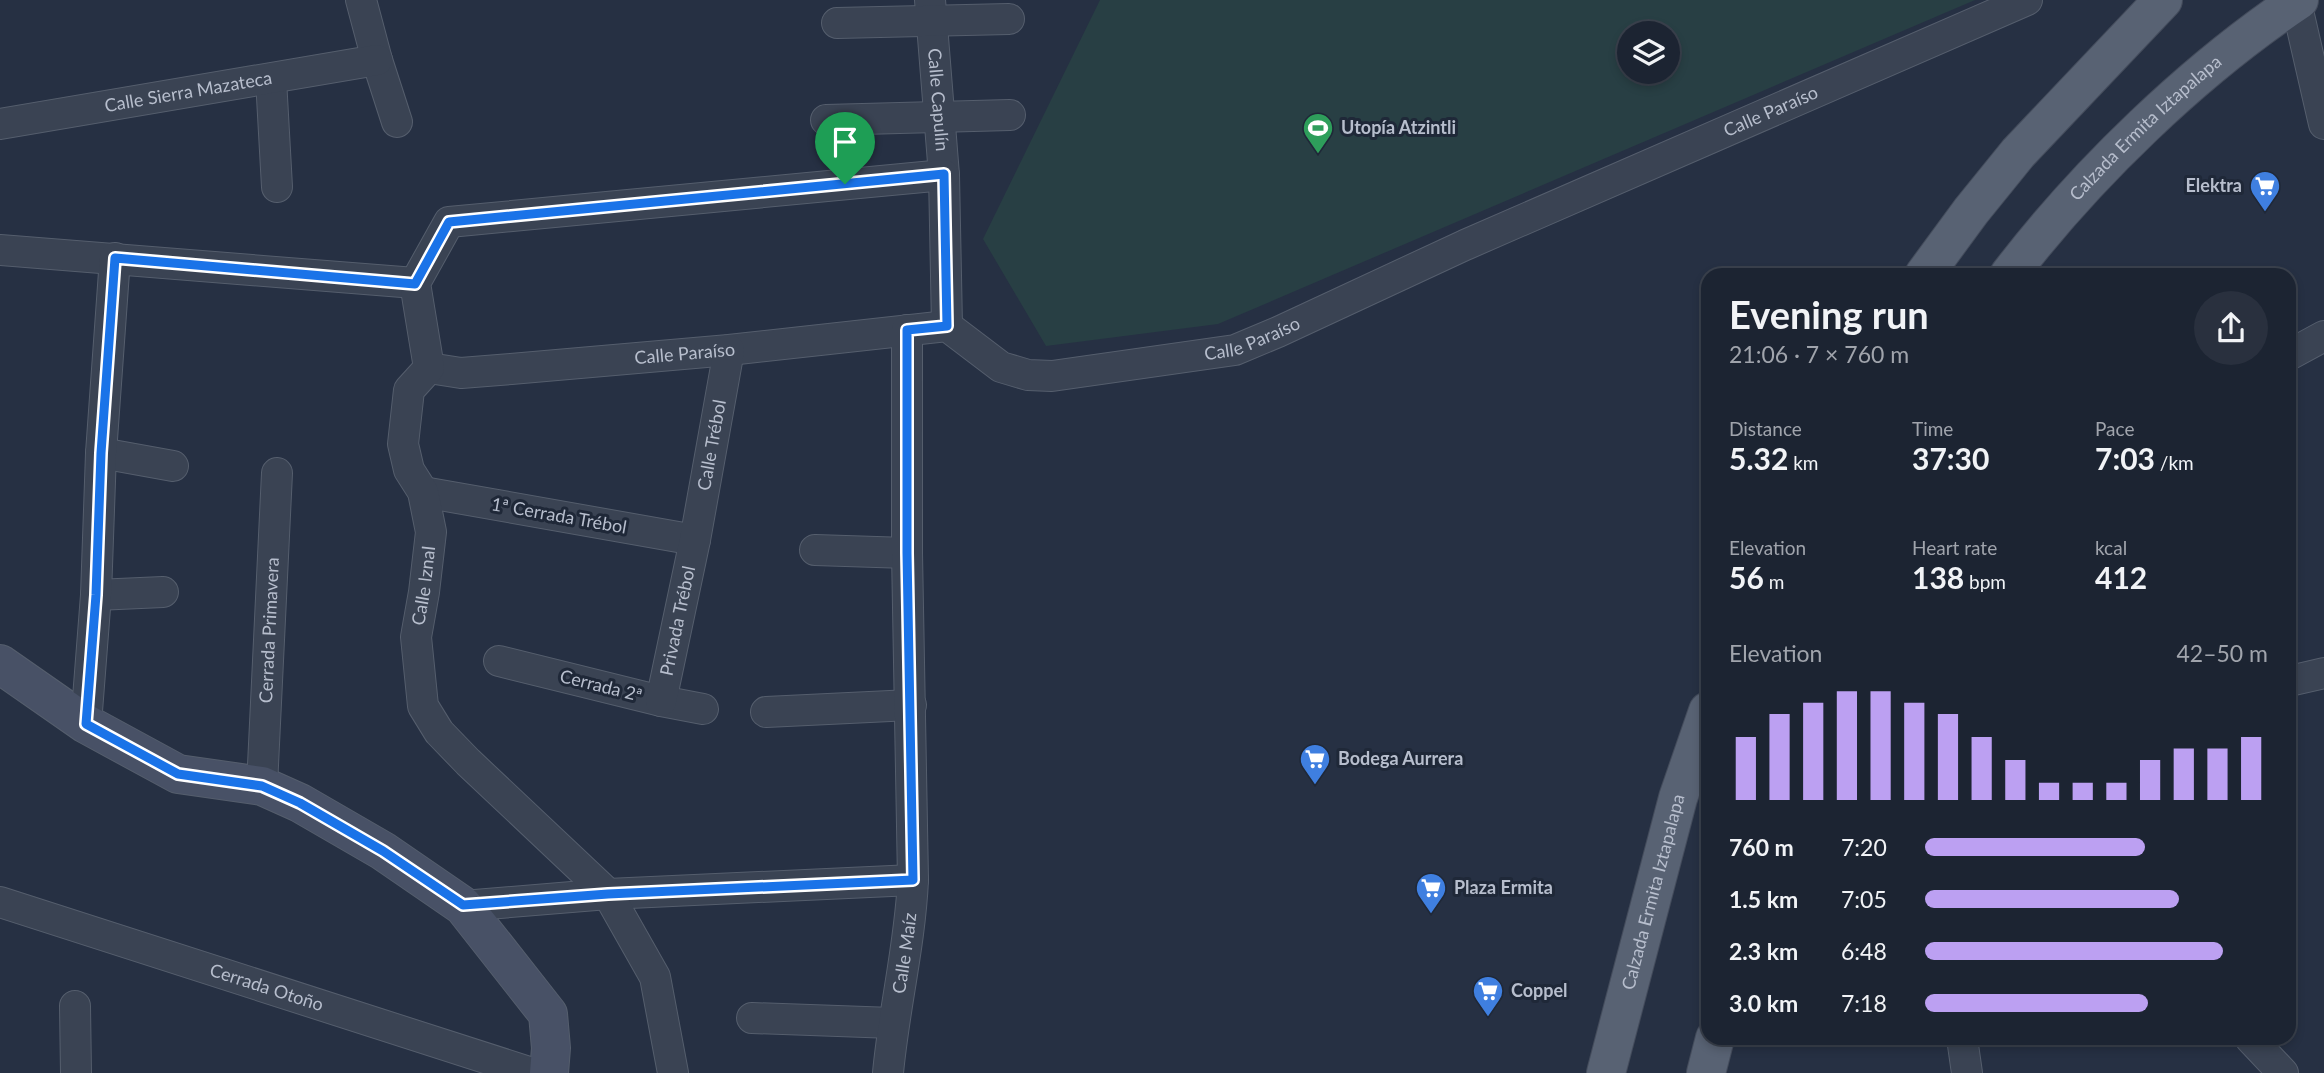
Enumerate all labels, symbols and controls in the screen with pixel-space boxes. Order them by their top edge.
map controls [1617,21,1680,84]
button: layers [1617,21,1680,84]
street label: Calle Capulín [924,47,954,152]
street label: Calzada Ermita Iztapalapa [2064,50,2225,205]
street label: Calle Sierra Mazateca [103,66,274,116]
street label: Calle Paraíso [1720,81,1821,141]
sports icon: Utopía Atzintli [1301,111,1335,155]
pin [815,112,875,184]
place label: Utopía Atzintli [1341,116,1456,138]
icon: arrive [826,123,864,161]
supermarket icon: Elektra [2248,169,2282,213]
place label: Elektra [2186,174,2242,196]
text: Evening run [1729,291,1929,337]
button: share [2194,291,2268,365]
street label: Calle Paraíso [1203,311,1303,364]
street label: Calle Paraíso [634,337,736,368]
text: 21:06 · 7 × 760 m [1729,340,1909,368]
street label: Calle Trébol [692,398,730,492]
text: Distance [1729,417,1802,440]
text: Time [1912,417,1953,440]
text: Pace [2095,417,2134,440]
text: 5.32 [1729,440,1788,476]
text: 37:30 [1912,440,1989,476]
text: 7:03 [2095,440,2155,476]
text: km [1788,451,1818,474]
text: /km [2155,451,2194,474]
street label: 1ª Cerrada Trébol [490,492,628,538]
text: Elevation [1729,536,1806,559]
text: Heart rate [1912,536,1997,559]
text: kcal [2095,536,2127,559]
street label: Calle Iznal [406,545,439,627]
street label: Cerrada Primavera [254,557,283,704]
text: 56 [1729,559,1764,595]
text: 138 [1912,559,1964,595]
text: 412 [2095,559,2147,595]
street label: Privada Trébol [655,564,699,677]
text: m [1764,570,1784,593]
text: bpm [1964,570,2006,593]
text: Elevation [1729,639,1822,667]
text: 42–50 m [2176,639,2268,667]
street label: Cerrada 2ª [558,664,645,706]
supermarket icon: Bodega Aurrera [1298,742,1332,786]
place label: Bodega Aurrera [1338,747,1463,769]
street label: Calzada Ermita Iztapalapa [1616,792,1689,992]
text: 760 m [1729,833,1794,861]
text: 7:20 [1841,833,1887,861]
supermarket icon: Plaza Ermita [1414,871,1448,915]
place label: Plaza Ermita [1454,876,1553,898]
text: 1.5 km [1729,885,1798,913]
text: 7:05 [1841,885,1887,913]
street label: Calle Maíz [887,912,920,995]
text: 2.3 km [1729,937,1798,965]
text: 6:48 [1841,937,1887,965]
street label: Cerrada Otoño [207,958,327,1015]
supermarket icon: Coppel [1471,974,1505,1018]
place label: Coppel [1511,979,1568,1001]
text: 3.0 km [1729,989,1798,1017]
text: 7:18 [1841,989,1887,1017]

